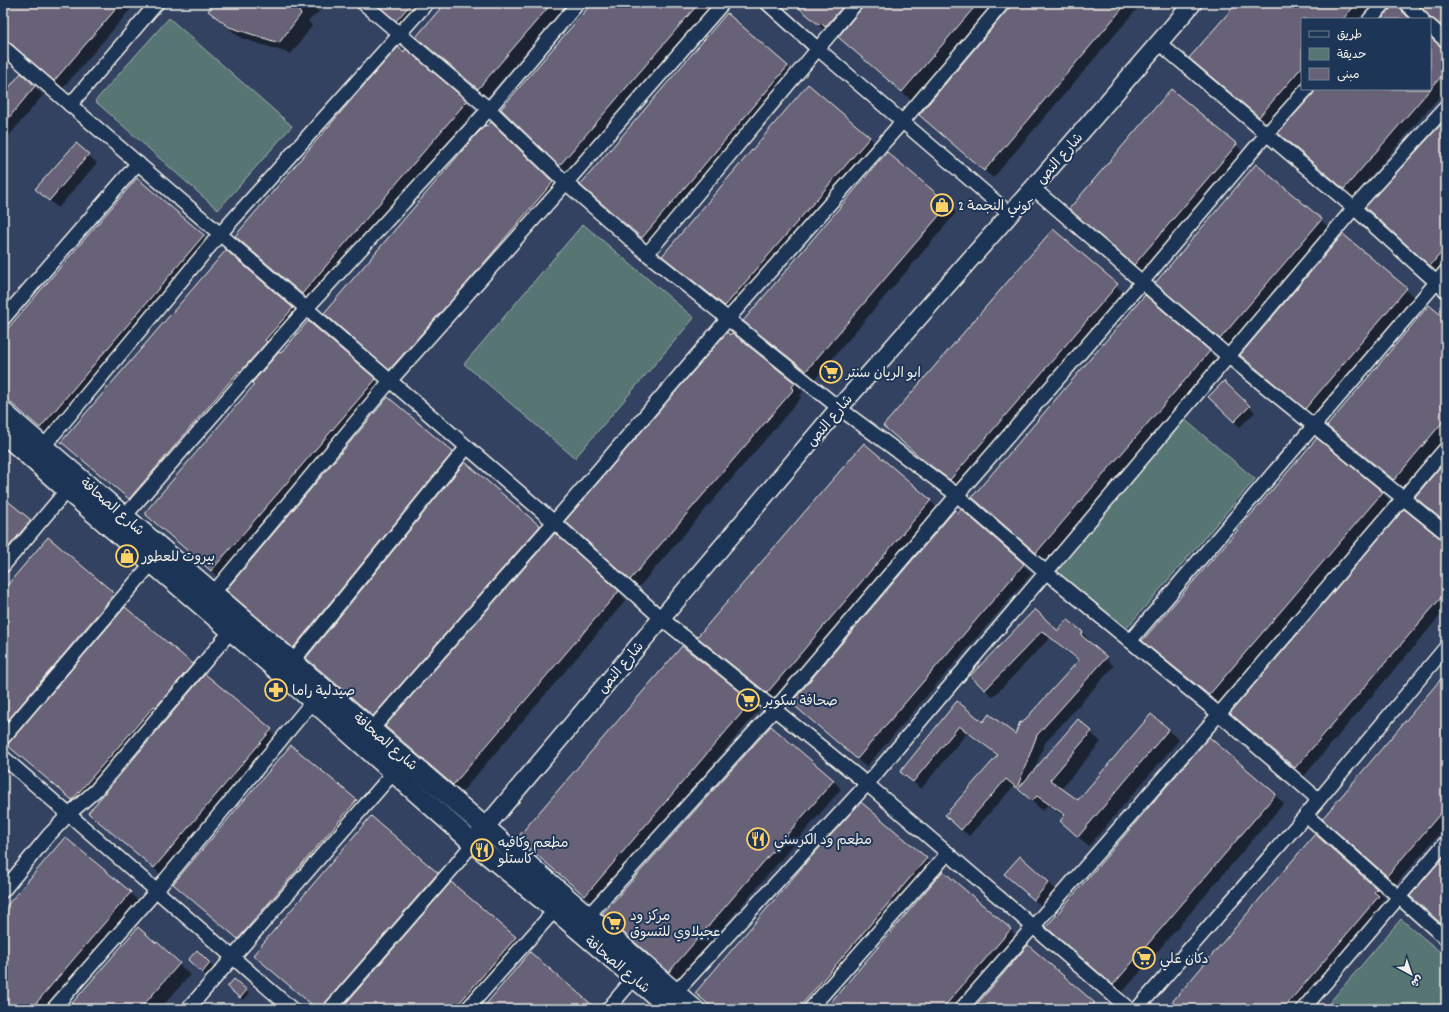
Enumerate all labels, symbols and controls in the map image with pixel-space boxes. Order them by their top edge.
legend [1301,18,1431,90]
text: طريق [1337,27,1362,44]
text: حديقة [1337,47,1366,64]
text: مبنى [1337,67,1360,84]
street label: شارع النص [1032,129,1089,190]
shop icon: كوني النجمة 2 [929,192,955,218]
place label: كوني النجمة 2 [958,197,1034,218]
supermarket icon: ابو الريان سنتر [818,359,844,385]
place label: ابو الريان سنتر [845,364,921,384]
street label: شارع النص [803,391,858,452]
street label: شارع الصحافة [75,474,148,541]
shop icon: بيروت للعطور [114,543,140,569]
place label: بيروت للعطور [141,548,215,568]
street label: شارع النص [594,638,649,699]
pharmacy icon: صيدلية راما [263,677,289,703]
place label: صيدلية راما [292,682,355,702]
supermarket icon: صحافة سكوير [735,687,761,713]
place label: صحافة سكوير [763,692,838,712]
street label: شارع الصحافة [348,709,421,776]
restaurant icon: مطعم ود الكرسني [745,826,771,852]
place label: مطعم ود الكرسني [774,831,872,852]
place label: مطعم وكافيه كاستلو [497,834,568,870]
restaurant icon: مطعم وكافيه كاستلو [469,837,495,863]
place label: مركز ود عجيلاوي للتسوق [630,907,721,943]
supermarket icon: مركز ود عجيلاوي للتسوق [601,910,627,936]
street label: شارع الصحافة [580,932,654,999]
supermarket icon: دكان علي [1131,945,1157,971]
place label: دكان علي [1160,950,1208,971]
north arrow [1391,954,1431,994]
text: ش [1406,970,1426,990]

